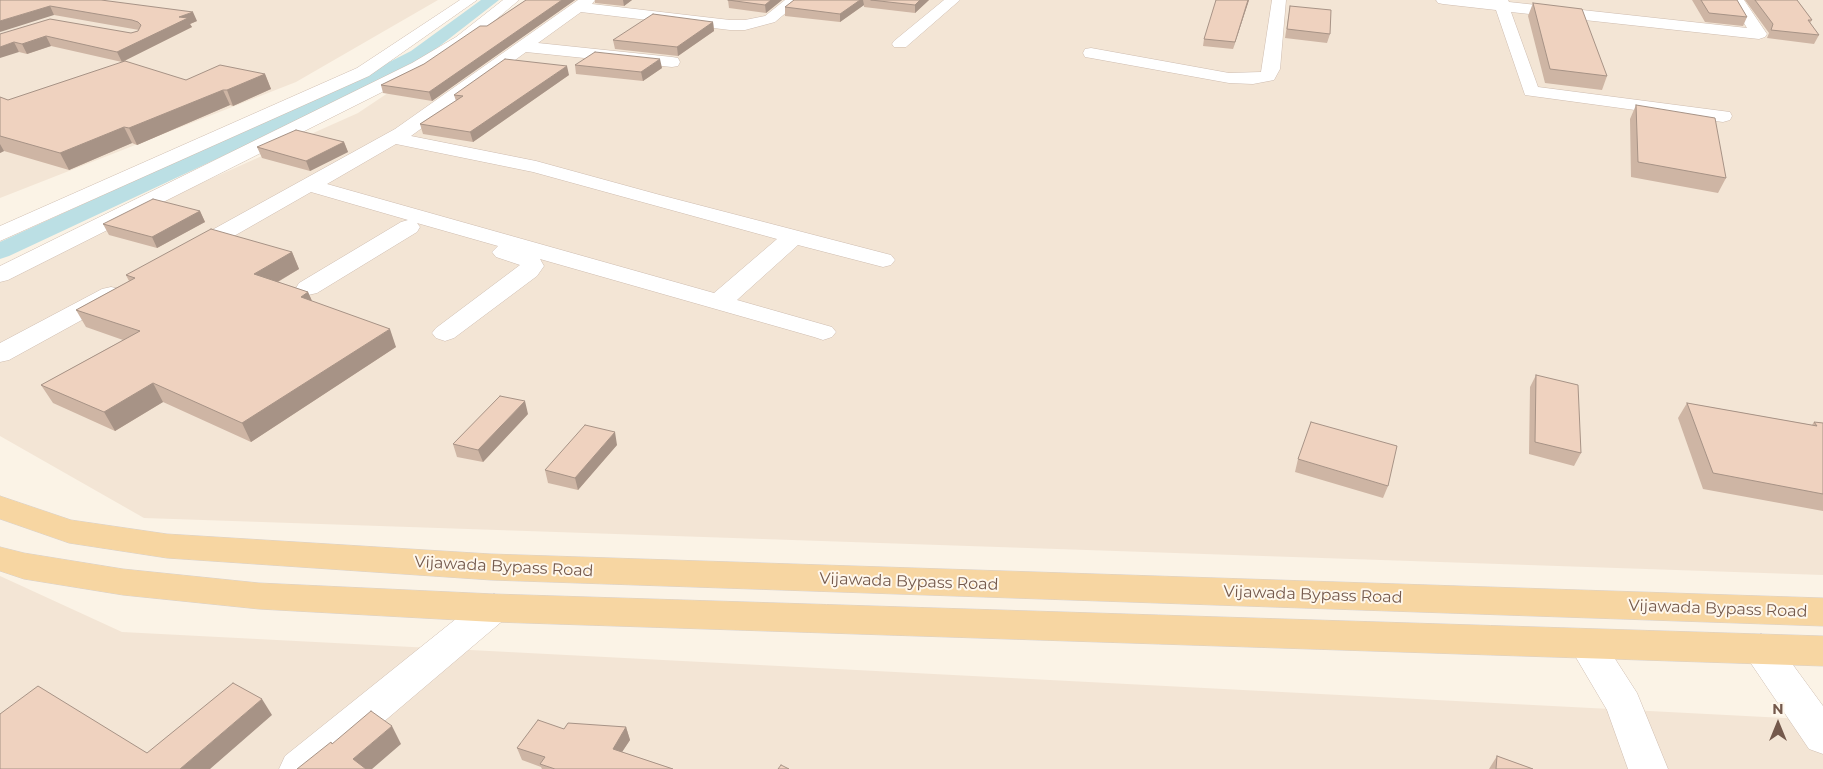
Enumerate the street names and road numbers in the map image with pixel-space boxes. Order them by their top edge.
street label: Vijawada Bypass Road [414,553,594,581]
street label: Vijawada Bypass Road [819,569,999,595]
street label: Vijawada Bypass Road [1223,582,1403,608]
street label: Vijawada Bypass Road [1628,596,1808,622]

